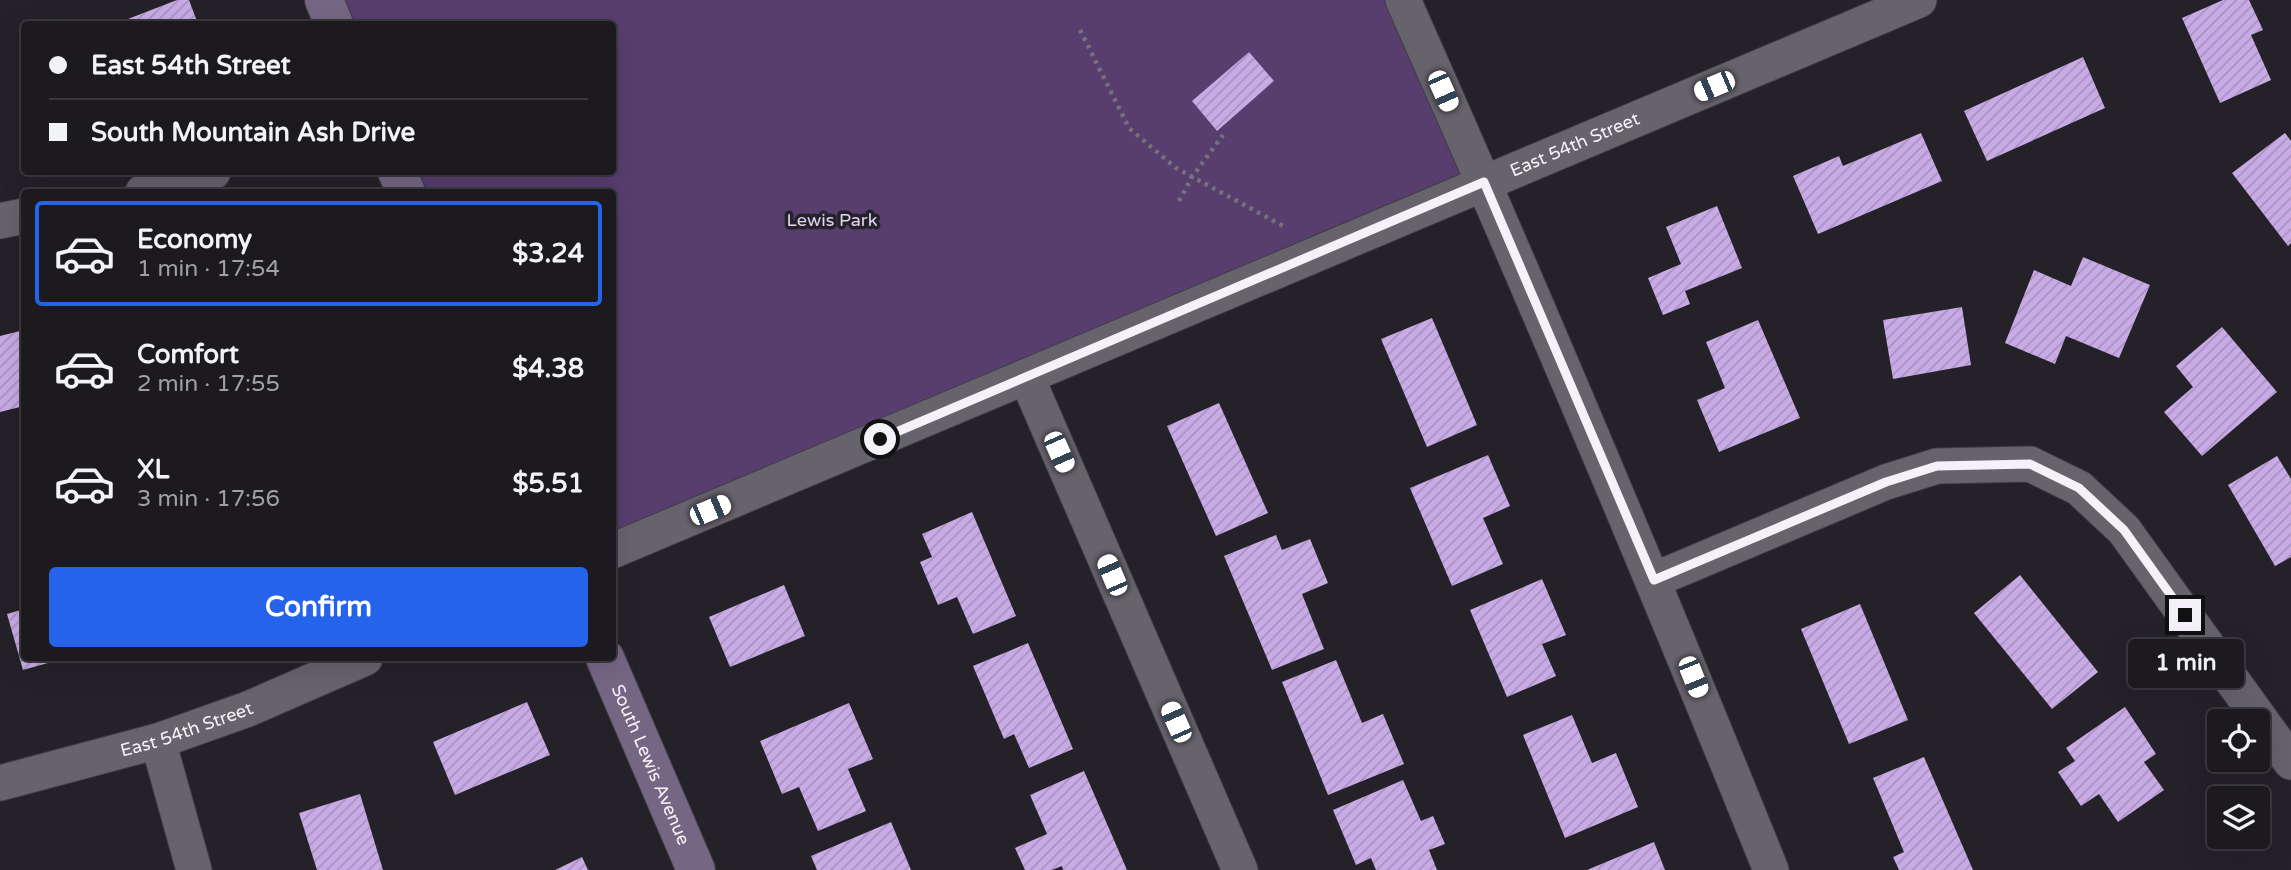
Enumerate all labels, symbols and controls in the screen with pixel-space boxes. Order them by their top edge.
text: East 54th Street [91,50,291,81]
car [1425,68,1462,114]
car [1691,68,1738,104]
street label: East 54th Street [1507,107,1643,182]
text: South Mountain Ash Drive [91,117,415,148]
park label: Lewis Park [787,209,878,231]
icon: car [53,222,116,285]
text: Economy [137,224,252,255]
text: $3.24 [512,238,584,269]
text: 1 min · 17:54 [137,255,280,283]
icon: car [53,337,116,400]
text: Comfort [137,339,239,370]
text: $4.38 [512,353,584,384]
text: 2 min · 17:55 [137,370,280,398]
route start [864,423,896,455]
car [1041,429,1078,475]
icon: car [53,452,116,515]
text: XL [137,454,169,485]
text: $5.51 [512,468,584,499]
text: 3 min · 17:56 [137,485,280,513]
car [687,492,734,528]
car [1095,552,1130,598]
button: Confirm [49,567,588,647]
route end [2169,599,2201,631]
callout: 1 min [2127,640,2243,688]
text: 1 min [2155,649,2217,677]
car [1676,654,1711,700]
street label: South Lewis Avenue [607,681,695,848]
street label: East 54th Street [118,697,256,762]
car [1158,699,1195,745]
map controls [2207,709,2270,849]
button: locate [2207,709,2270,772]
button: layers [2207,786,2270,849]

